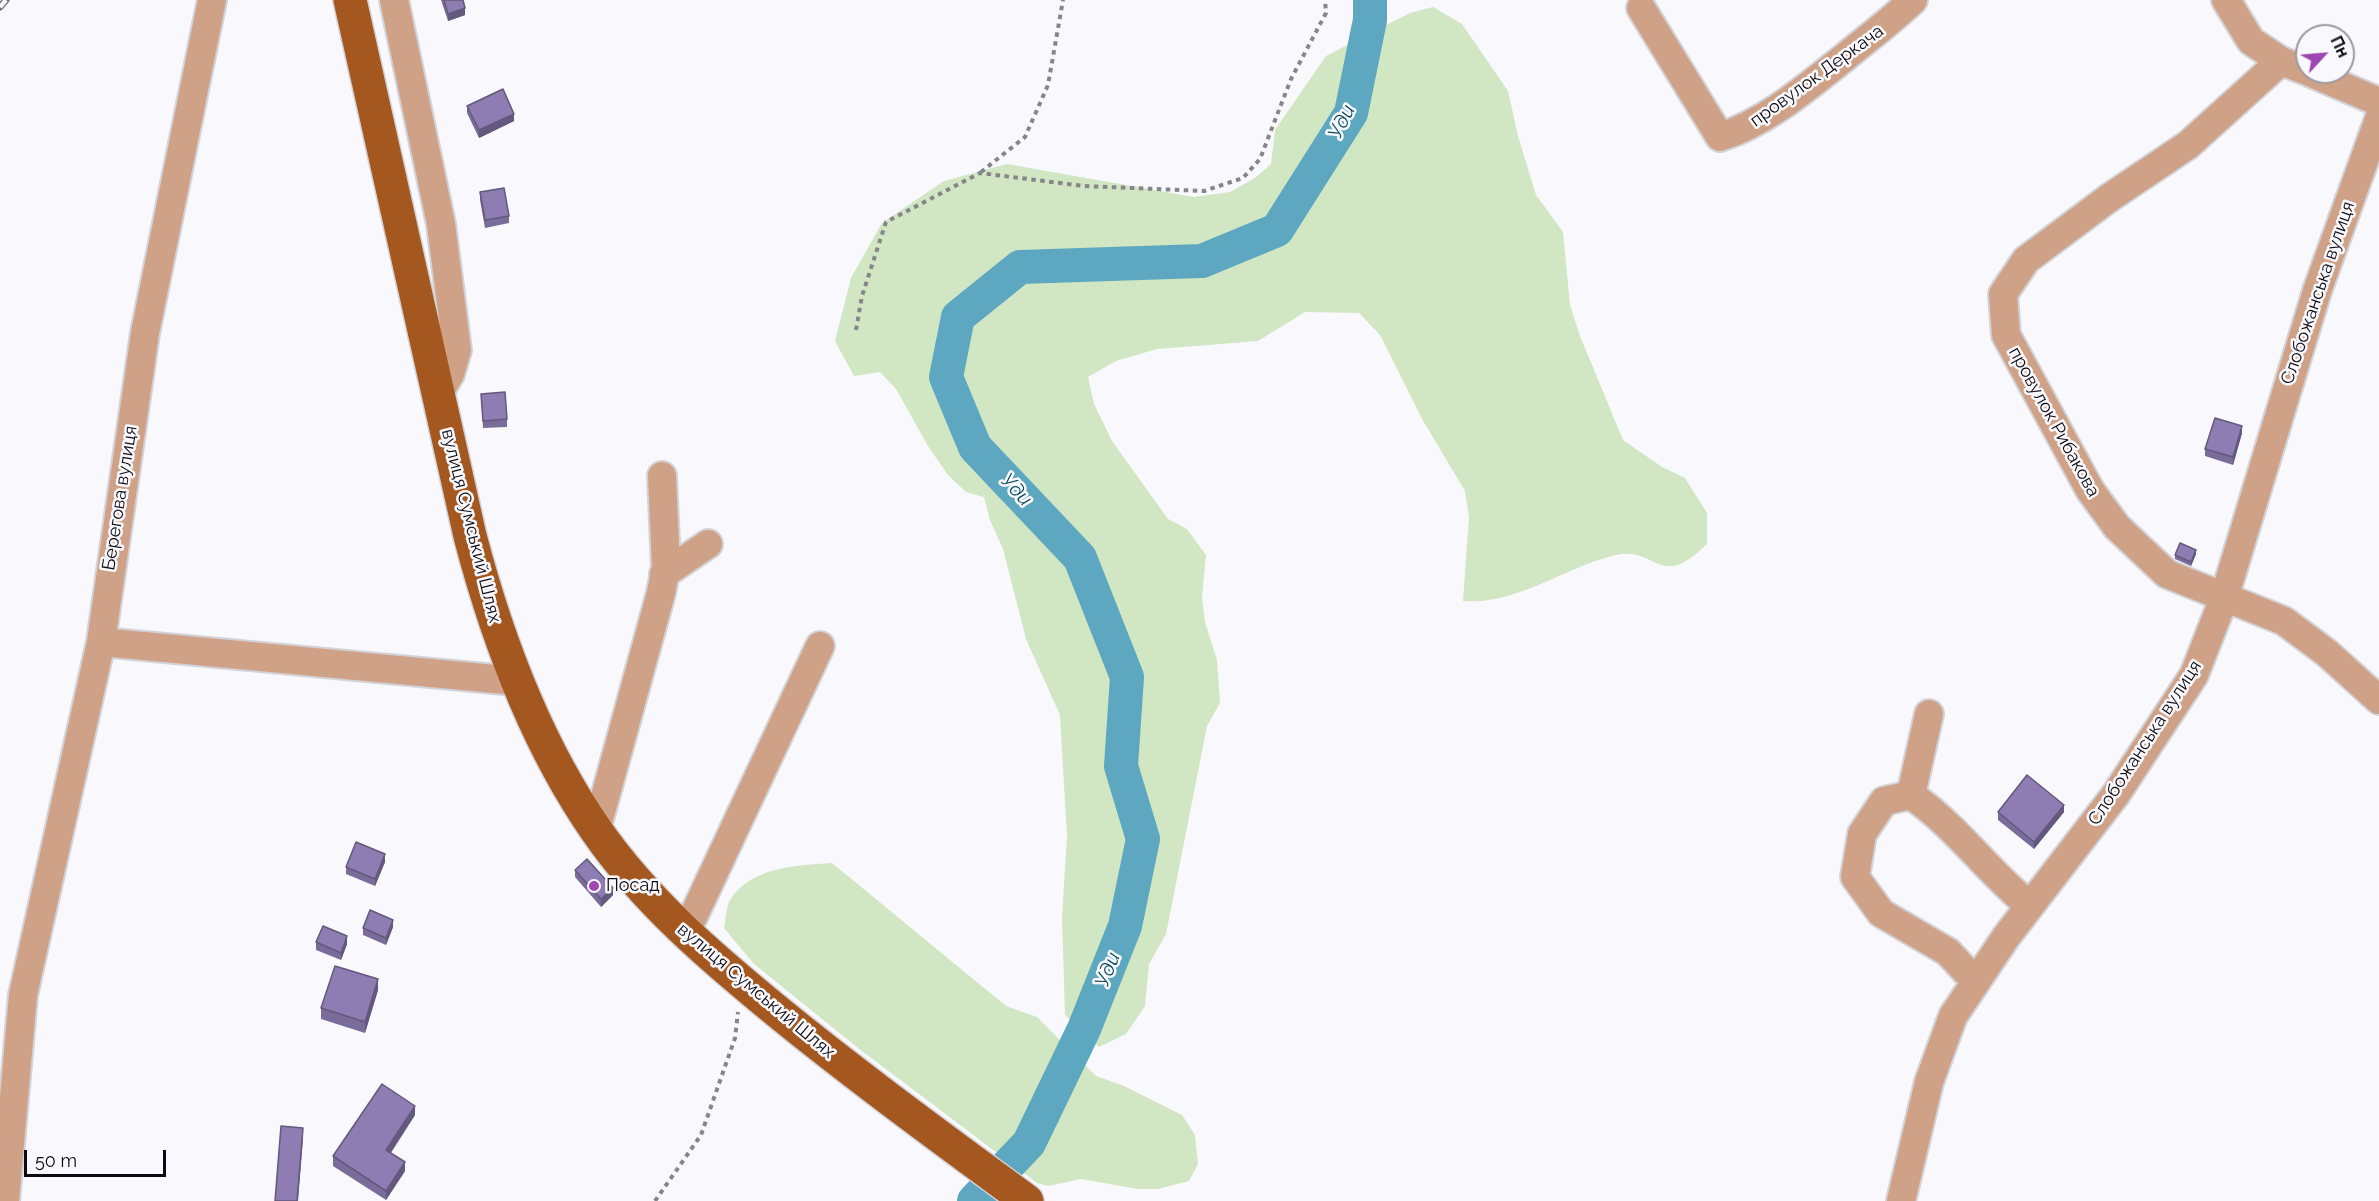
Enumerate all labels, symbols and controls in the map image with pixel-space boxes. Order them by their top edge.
street label: провулок Деркача [1746,20,1888,132]
north arrow [2295,24,2355,84]
text: Пн [2327,33,2353,60]
water label: Уди [1323,101,1361,143]
street label: Слобожанська вулиця [2277,199,2359,387]
street label: провулок Рибакова [2004,343,2104,501]
street label: Берегова вулиця [98,424,142,572]
street label: вулиця Сумський Шлях [436,427,506,625]
water label: Уди [995,469,1037,511]
street label: Слобожанська вулиця [2084,657,2206,829]
place label: Посад [606,875,660,897]
marker: Посад [587,879,601,893]
street label: вулиця Сумський Шлях [673,919,839,1063]
water label: Уди [1090,949,1126,991]
scale bar [27,1138,170,1176]
text: 50 m [35,1150,77,1171]

